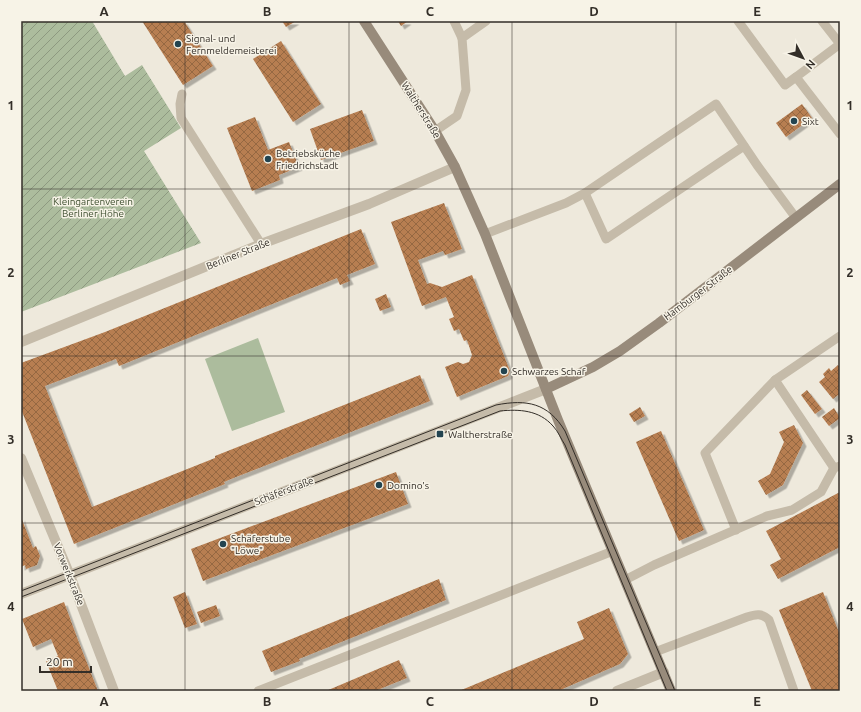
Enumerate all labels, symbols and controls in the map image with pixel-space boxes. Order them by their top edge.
text: A [99,4,109,18]
text: B [263,4,272,18]
text: C [426,4,435,18]
text: D [589,4,599,18]
text: E [753,4,761,18]
place label: Signal- und Fernmeldemeisterei [186,33,277,56]
north arrow [783,38,823,78]
marker: Signal- und Fernmeldemeisterei [173,39,183,49]
text: N [803,58,818,72]
street label: Waltherstraße [399,80,443,140]
text: 1 [7,98,15,112]
text: 1 [846,98,854,112]
marker: Sixt [789,116,799,126]
place label: Sixt [802,116,819,127]
place label: Betriebsküche Friedrichstadt [276,148,340,171]
marker: Betriebsküche Friedrichstadt [263,154,273,164]
park label: Kleingartenverein Berliner Höhe [53,196,133,219]
street label: Berliner Straße [205,236,271,272]
street label: Hamburger Straße [662,264,734,322]
text: 2 [7,265,15,279]
text: 2 [846,265,854,279]
marker: Schwarzes Schaf [499,366,509,376]
place label: Schwarzes Schaf [512,366,586,377]
marker: Waltherstraße [435,429,445,439]
place label: Waltherstraße [448,429,513,440]
text: 3 [7,432,15,446]
text: 3 [846,432,854,446]
street label: Schäferstraße [253,475,315,507]
marker: Domino's [374,480,384,490]
place label: Domino's [387,480,429,491]
place label: Schäferstube "Löwe" [231,533,290,556]
marker: Schäferstube "Löwe" [218,539,228,549]
street label: Vorwerkstraße [51,541,87,607]
text: 4 [7,599,15,613]
text: 4 [846,599,854,613]
scale bar [40,648,91,674]
text: 20 m [46,655,73,668]
text: A [99,694,109,708]
text: B [263,694,272,708]
text: C [426,694,435,708]
text: D [589,694,599,708]
text: E [753,694,761,708]

